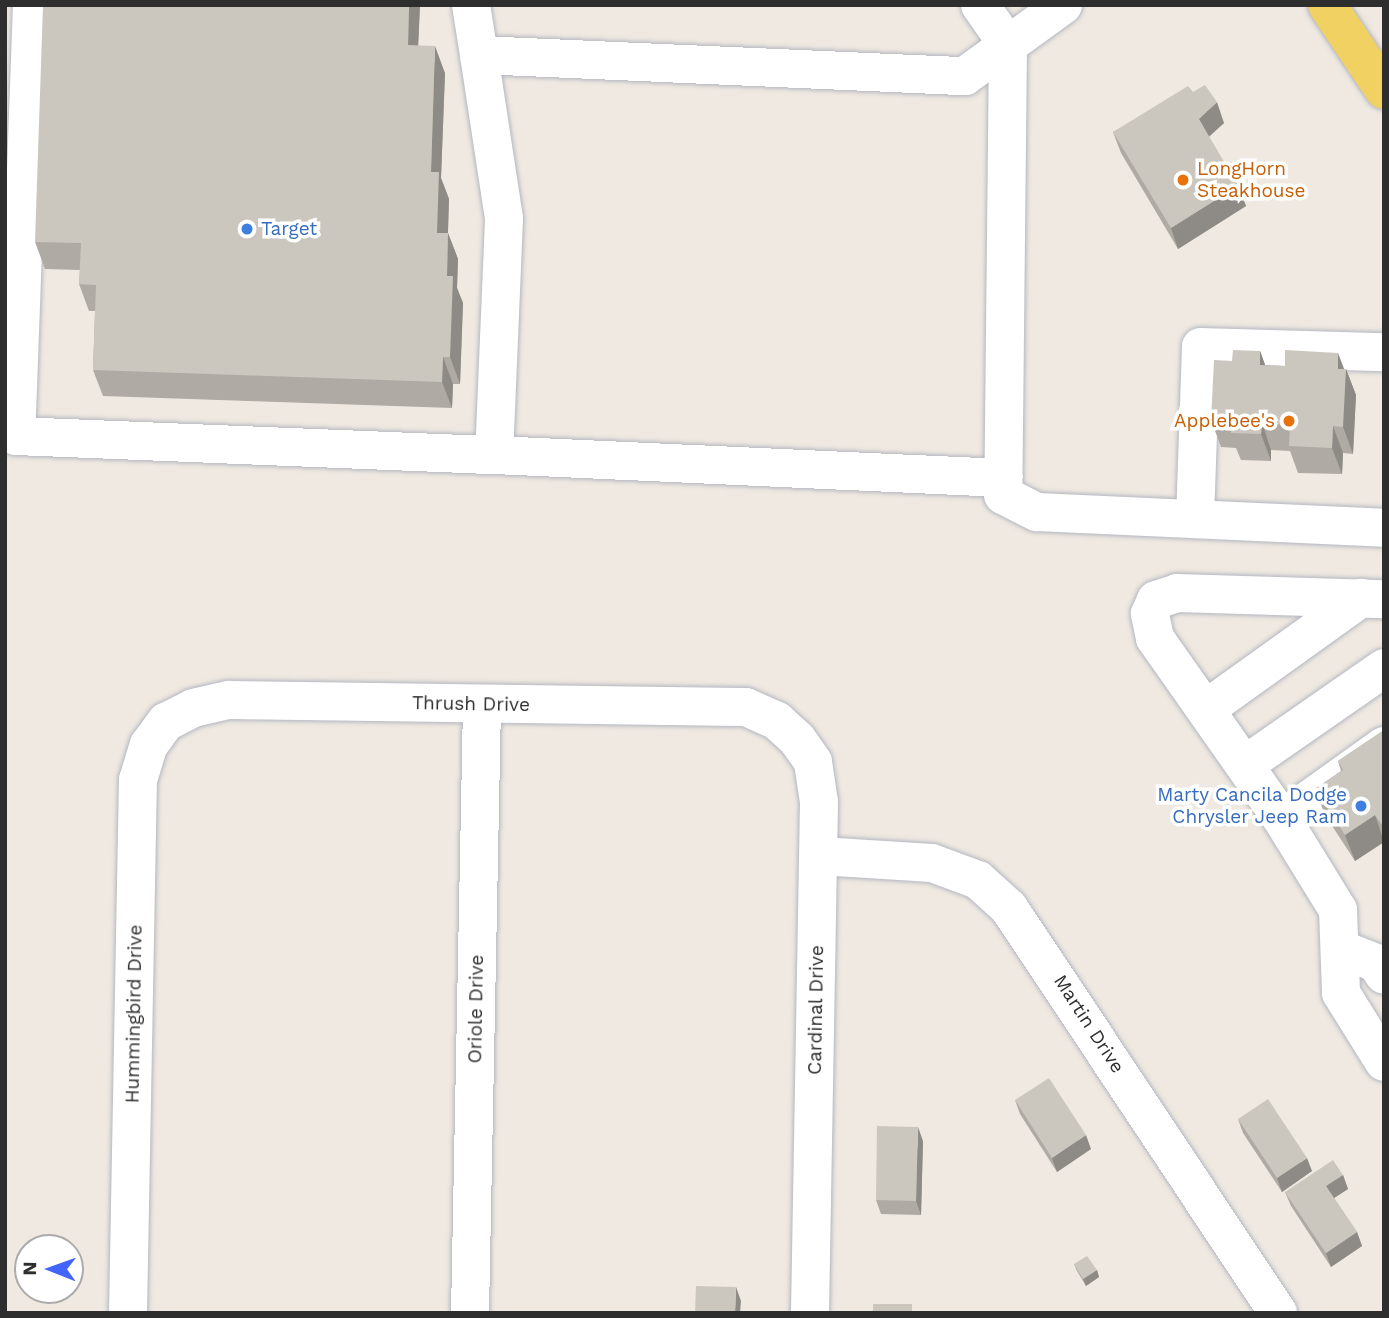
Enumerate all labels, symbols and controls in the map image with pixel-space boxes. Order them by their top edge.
place label: LongHorn Steakhouse [1197,158,1305,202]
marker: LongHorn Steakhouse [1175,172,1191,188]
place label: Target [261,218,317,240]
marker: Target [239,221,255,237]
place label: Applebee's [1174,410,1275,432]
marker: Applebee's [1281,413,1297,429]
street label: Thrush Drive [412,692,530,716]
place label: Marty Cancila Dodge Chrysler Jeep Ram [1156,784,1347,828]
marker: Marty Cancila Dodge Chrysler Jeep Ram [1353,798,1369,814]
street label: Hummingbird Drive [121,924,147,1104]
street label: Cardinal Drive [803,945,829,1075]
street label: Oriole Drive [464,954,488,1064]
street label: Martin Drive [1049,971,1129,1077]
north arrow [14,1234,84,1304]
text: N [18,1261,41,1276]

